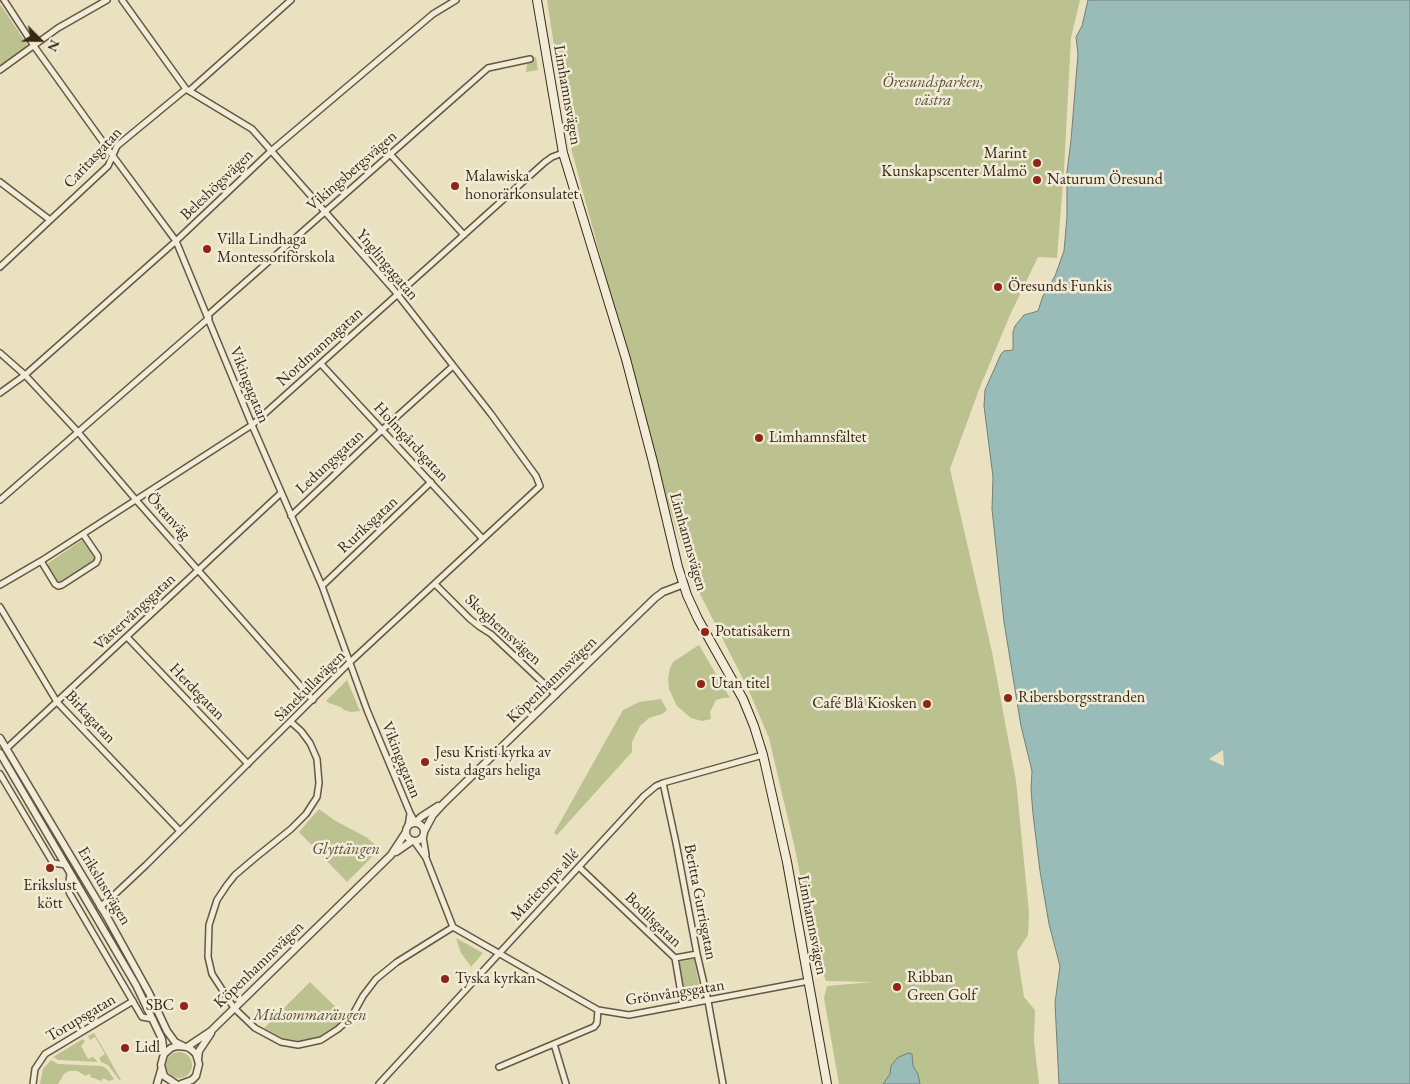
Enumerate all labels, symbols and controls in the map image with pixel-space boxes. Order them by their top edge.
north arrow [15,15,65,65]
text: N [43,37,64,55]
street label: Limhamnsvägen [549,44,585,146]
park label: Öresundsparken, västra [882,73,984,111]
street label: Caritasgatan [60,123,126,193]
street label: Vikingsbergsvägen [303,127,401,215]
place label: Marint Kunskapscenter Malmö [881,144,1027,182]
street label: Beleshögsvägen [177,145,257,225]
marker: Marint Kunskapscenter Malmö [1031,157,1043,169]
place label: Malawiska honorärkonsulatet [465,167,579,205]
place label: Naturum Öresund [1047,170,1163,190]
marker: Naturum Öresund [1031,174,1043,186]
marker: Malawiska honorärkonsulatet [449,180,461,192]
street label: Ynglingagatan [352,226,422,304]
place label: Villa Lindhaga Montessoriförskola [217,230,335,268]
marker: Villa Lindhaga Montessoriförskola [201,243,213,255]
place label: Öresunds Funkis [1008,277,1112,297]
marker: Öresunds Funkis [992,281,1004,293]
street label: Nordmannagatan [273,303,367,391]
street label: Vikingagatan [225,344,273,426]
street label: Holmgårdsgatan [369,398,453,486]
street label: Ledungsgatan [292,426,368,498]
place label: Limhamnsfältet [769,428,867,448]
marker: Limhamnsfältet [753,432,765,444]
street label: Östanväg [142,488,194,544]
street label: Limhamnsvägen [665,491,711,593]
street label: Ruriksgatan [334,492,402,558]
street label: Västervångsgatan [90,569,180,655]
street label: Skoghemsvägen [461,591,545,669]
place label: Potatisåkern [715,622,790,642]
marker: Potatisåkern [699,626,711,638]
street label: Köpenhamnsvägen [503,632,601,728]
street label: Sånekullavägen [270,646,350,726]
street label: Herdegatan [165,659,229,725]
place label: Utan titel [711,674,770,694]
marker: Utan titel [695,678,707,690]
street label: Birkagatan [61,686,119,748]
place label: Ribersborgsstranden [1018,688,1145,708]
marker: Ribersborgsstranden [1002,692,1014,704]
place label: Café Blå Kiosken [812,694,917,714]
marker: Café Blå Kiosken [921,698,933,710]
street label: Vikingagatan [377,719,425,801]
place label: Jesu Kristi kyrka av sista dagars heliga [435,743,551,781]
marker: Jesu Kristi kyrka av sista dagars heliga [419,756,431,768]
park label: Glyttängen [312,840,380,860]
street label: Beritta Gurrisgatan [679,842,721,962]
street label: Erikslustvägen [73,843,135,929]
street label: Marietorps allé [507,845,583,925]
marker: Erikslust kött [44,862,56,874]
street label: Limhamnsvägen [793,873,831,977]
place label: Erikslust kött [23,876,77,914]
street label: Bodilsgatan [621,888,685,952]
street label: Köpenhamnsvägen [210,917,308,1013]
place label: Ribban Green Golf [907,968,976,1006]
place label: Tyska kyrkan [455,969,536,989]
marker: Tyska kyrkan [439,973,451,985]
street label: Grönvångsgatan [624,976,726,1010]
marker: Ribban Green Golf [891,981,903,993]
street label: Torupsgatan [43,990,119,1046]
place label: SBC [146,996,174,1016]
marker: SBC [178,1000,190,1012]
park label: Midsommarängen [253,1006,367,1026]
place label: Lidl [135,1038,160,1058]
marker: Lidl [119,1042,131,1054]

